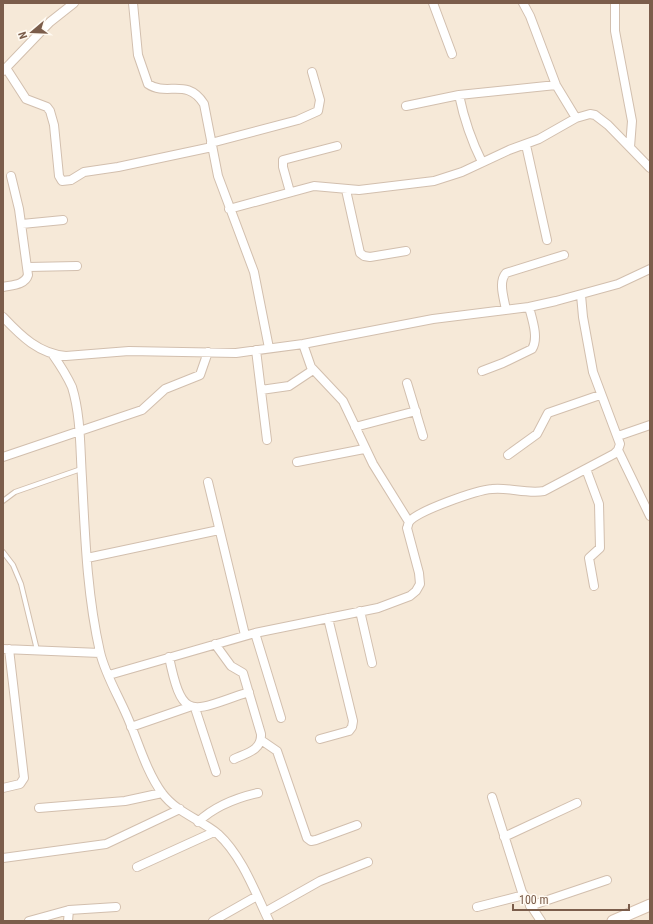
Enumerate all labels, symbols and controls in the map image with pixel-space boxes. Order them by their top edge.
north arrow [12,12,52,52]
text: N [16,30,30,40]
scale bar [513,886,629,912]
text: 100 m [519,893,549,907]

